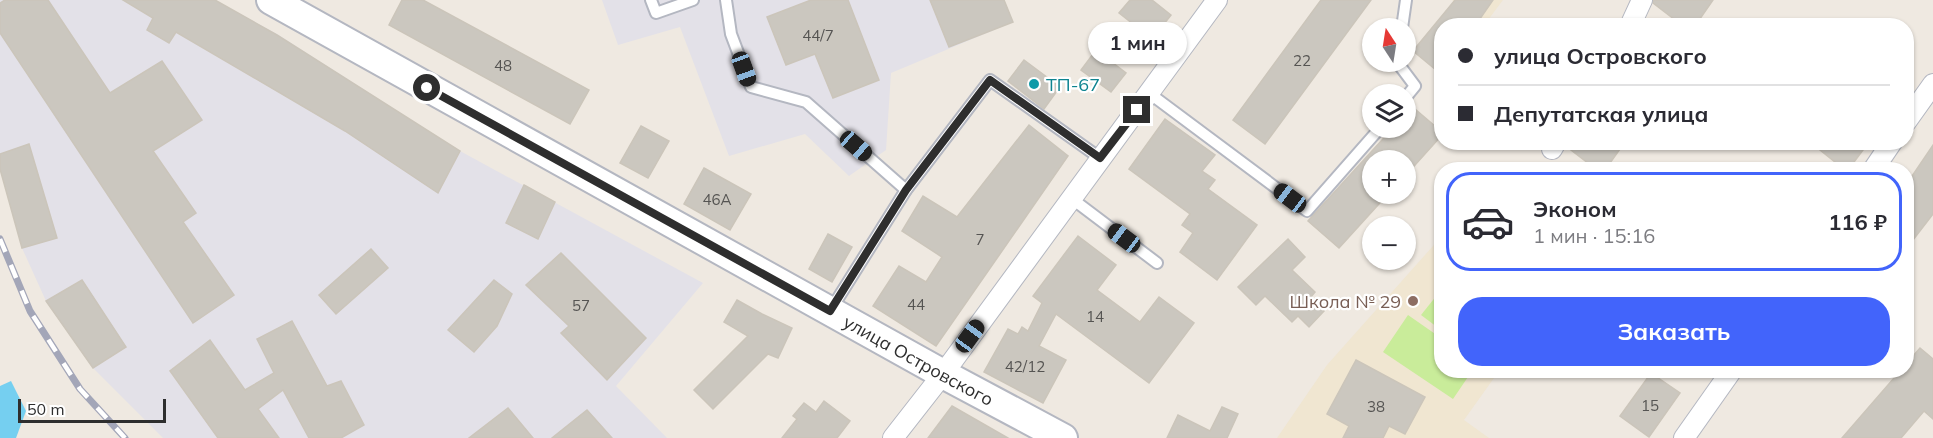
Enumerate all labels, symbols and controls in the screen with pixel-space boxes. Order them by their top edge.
north arrow [1362,18,1416,72]
map controls [1362,18,1416,270]
callout: 1 мин [1088,23,1186,65]
house number: 44/7 [802,26,834,45]
text: 1 мин [1109,30,1166,55]
text: улица Островского [1494,42,1707,70]
car [729,49,759,89]
house number: 22 [1293,51,1311,70]
house number: 48 [494,56,512,75]
place label: ТП-67 [1046,73,1100,96]
route start [413,74,440,101]
marker: ТП-67 [1027,77,1041,91]
button: layers [1362,84,1416,138]
route end [1123,96,1150,123]
text: Депутатская улица [1494,100,1708,128]
car [837,127,875,165]
button: + [1362,150,1416,204]
car [1270,180,1310,216]
house number: 46А [702,190,732,209]
icon: car [1461,195,1515,249]
text: Эконом [1533,195,1617,223]
text: 116 ₽ [1828,208,1887,236]
button: − [1362,216,1416,270]
car [1104,220,1144,256]
text: 1 мин · 15:16 [1533,223,1655,248]
house number: 7 [975,230,985,249]
place label: Школа № 29 [1289,290,1401,313]
marker: Школа № 29 [1406,294,1420,308]
house number: 44 [907,295,925,314]
house number: 57 [572,296,590,315]
button: Заказать [1458,297,1890,366]
house number: 14 [1086,307,1104,326]
street label: улица Островского [840,310,998,410]
car [952,316,988,356]
house number: 42/12 [1005,357,1045,376]
scale bar [18,396,166,424]
house number: 15 [1641,396,1659,415]
house number: 38 [1367,397,1385,416]
text: 50 m [27,399,64,419]

